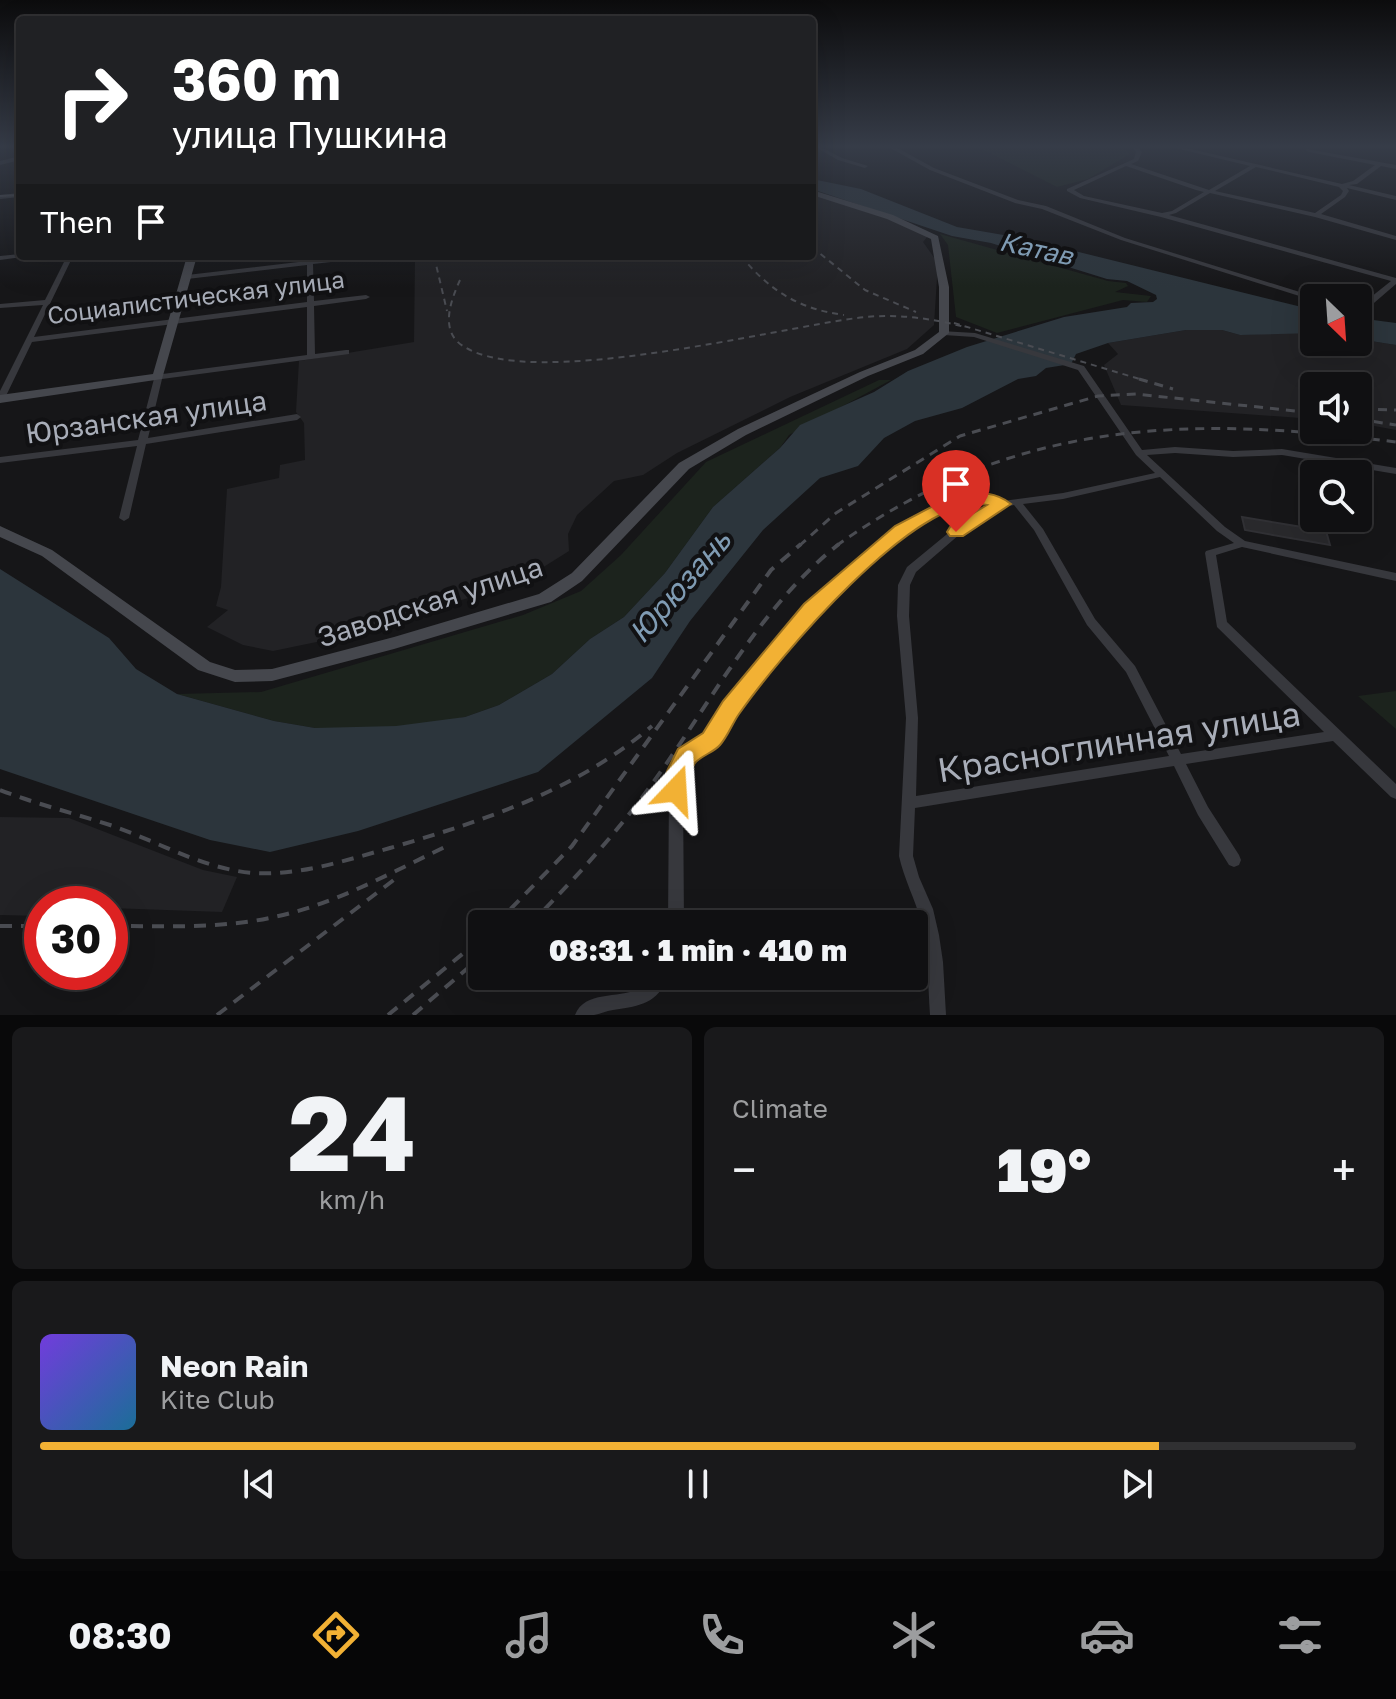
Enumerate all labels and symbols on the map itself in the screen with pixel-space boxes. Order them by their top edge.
water label: Катав [997,226,1077,272]
street label: Социалистическая улица [45,264,346,329]
north arrow [1300,284,1372,356]
street label: Юрзанская улица [23,383,269,450]
pin [922,450,990,532]
water label: Юрюзань [621,522,739,650]
street label: Заводская улица [313,550,547,654]
street label: Красноглинная улица [935,693,1303,789]
position arrow [634,748,718,832]
speed limit sign: 30 [24,886,128,990]

